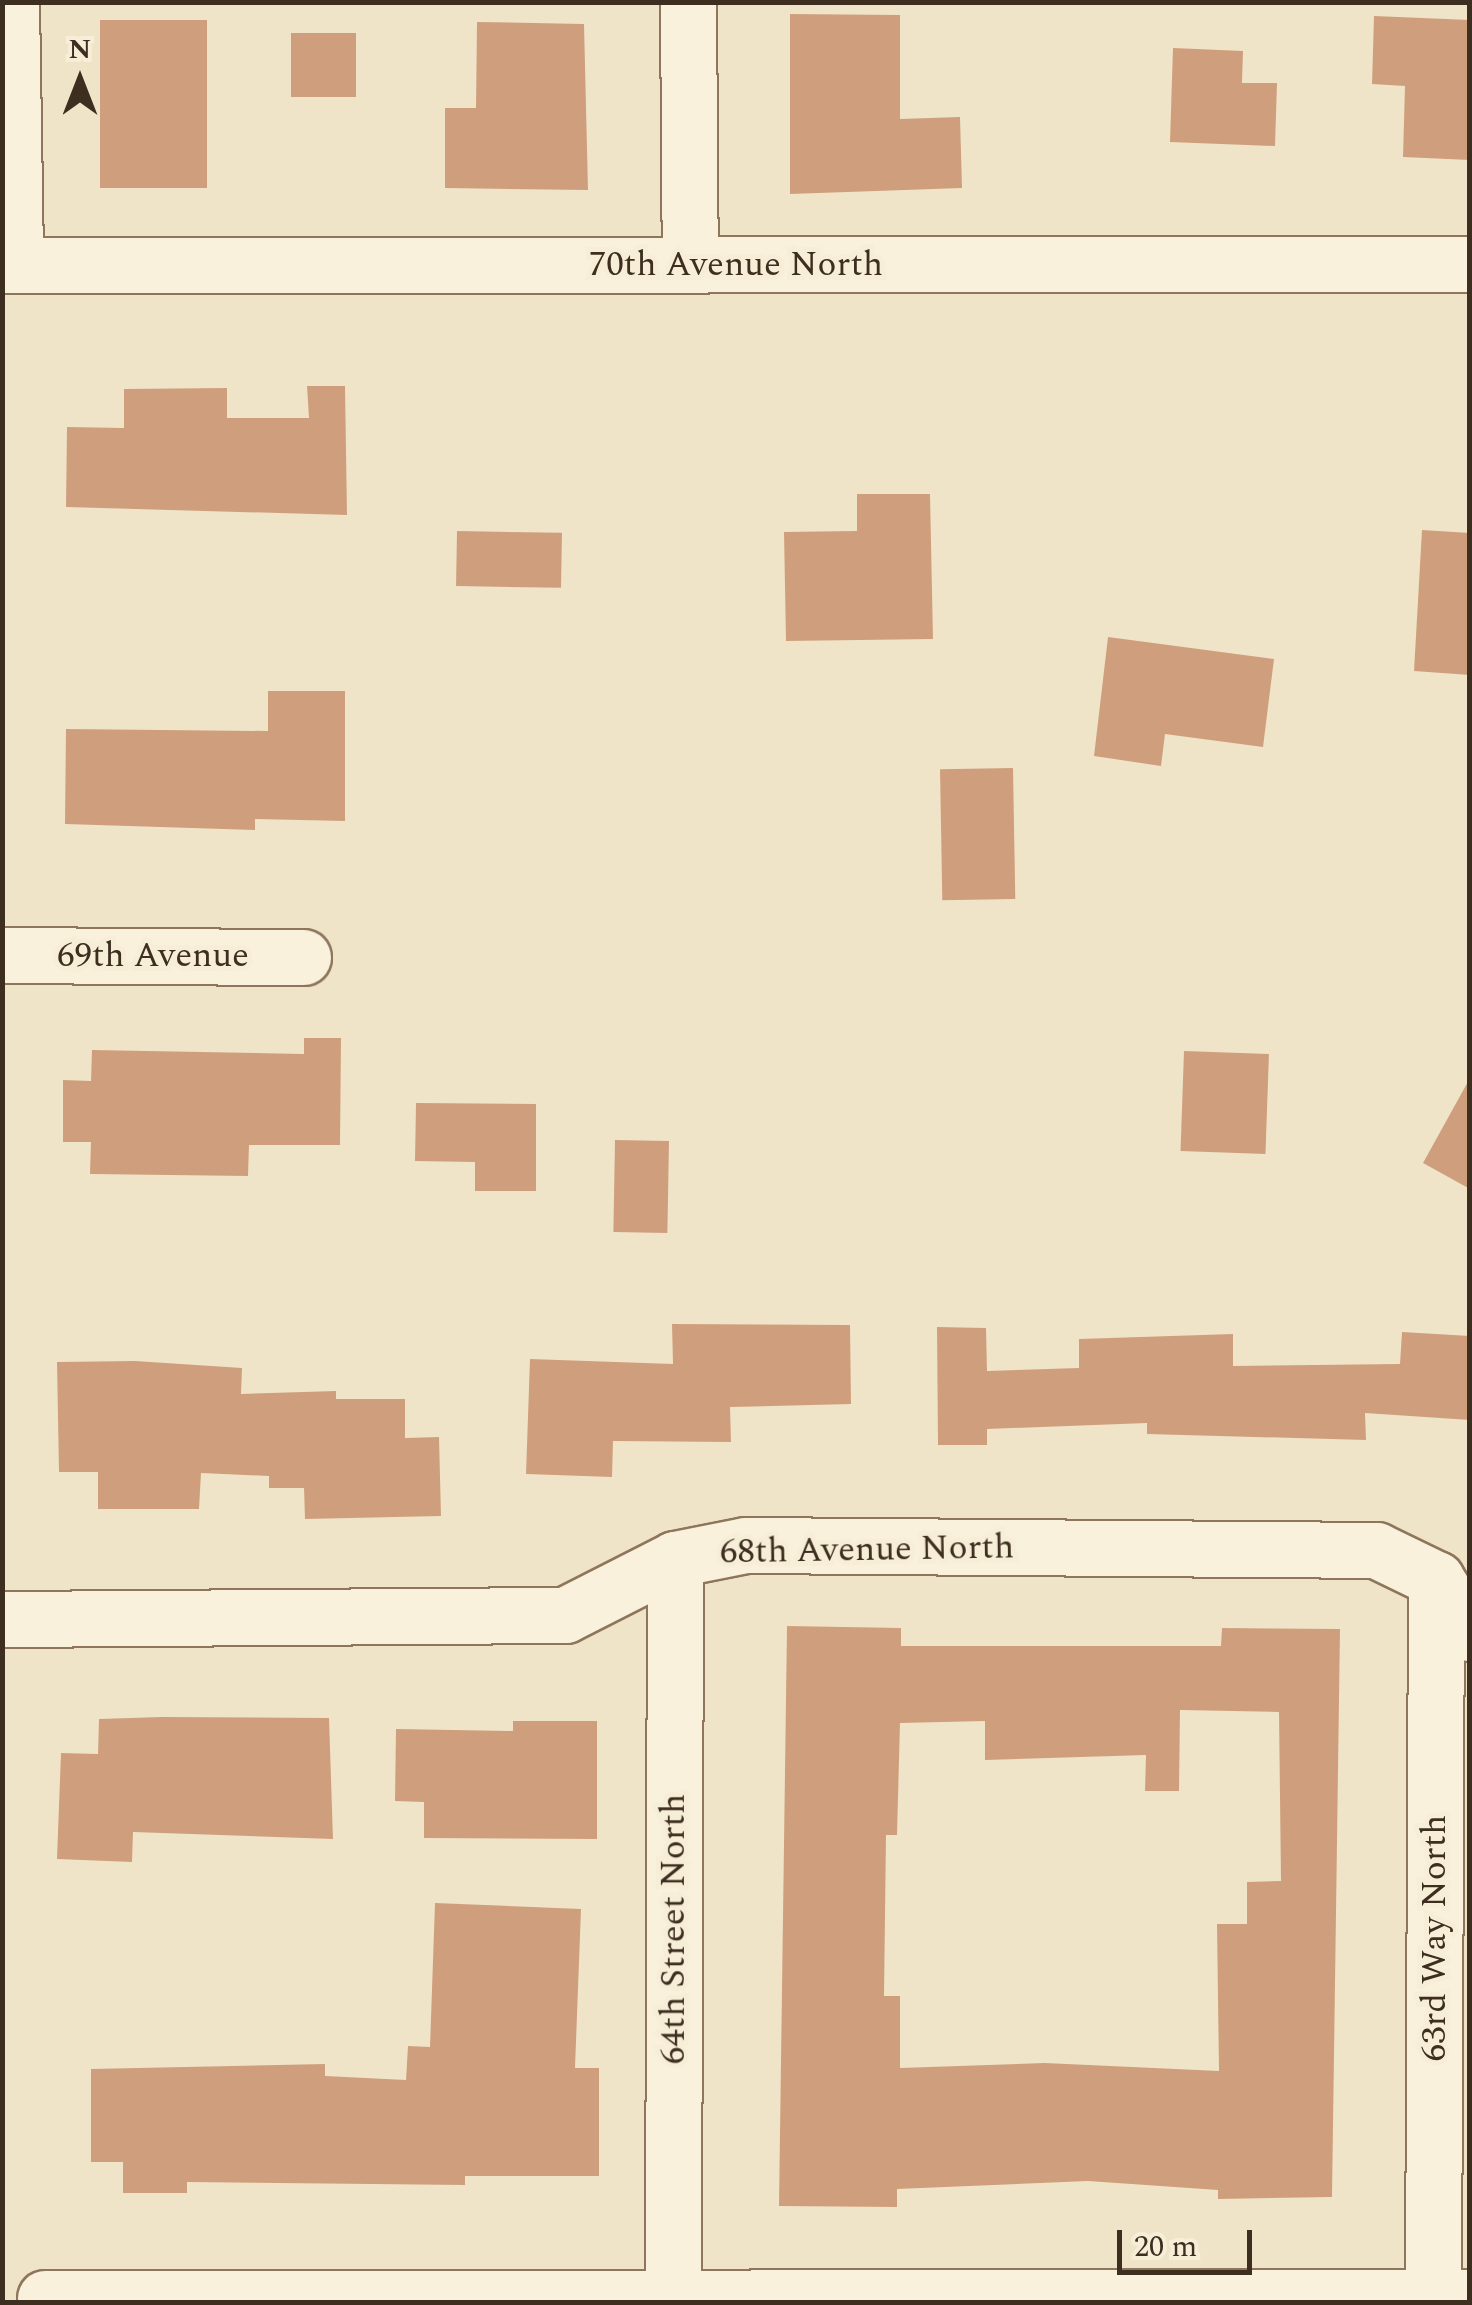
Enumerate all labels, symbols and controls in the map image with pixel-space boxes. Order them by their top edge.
text: N [69,28,91,71]
north arrow [30,30,130,130]
street label: 70th Avenue North [589,244,883,286]
street label: 69th Avenue [57,935,249,977]
street label: 68th Avenue North [719,1526,1015,1574]
street label: 64th Street North [653,1794,695,2064]
street label: 63rd Way North [1414,1815,1456,2061]
scale bar [1122,2210,1257,2272]
text: 20 m [1134,2224,1197,2270]

